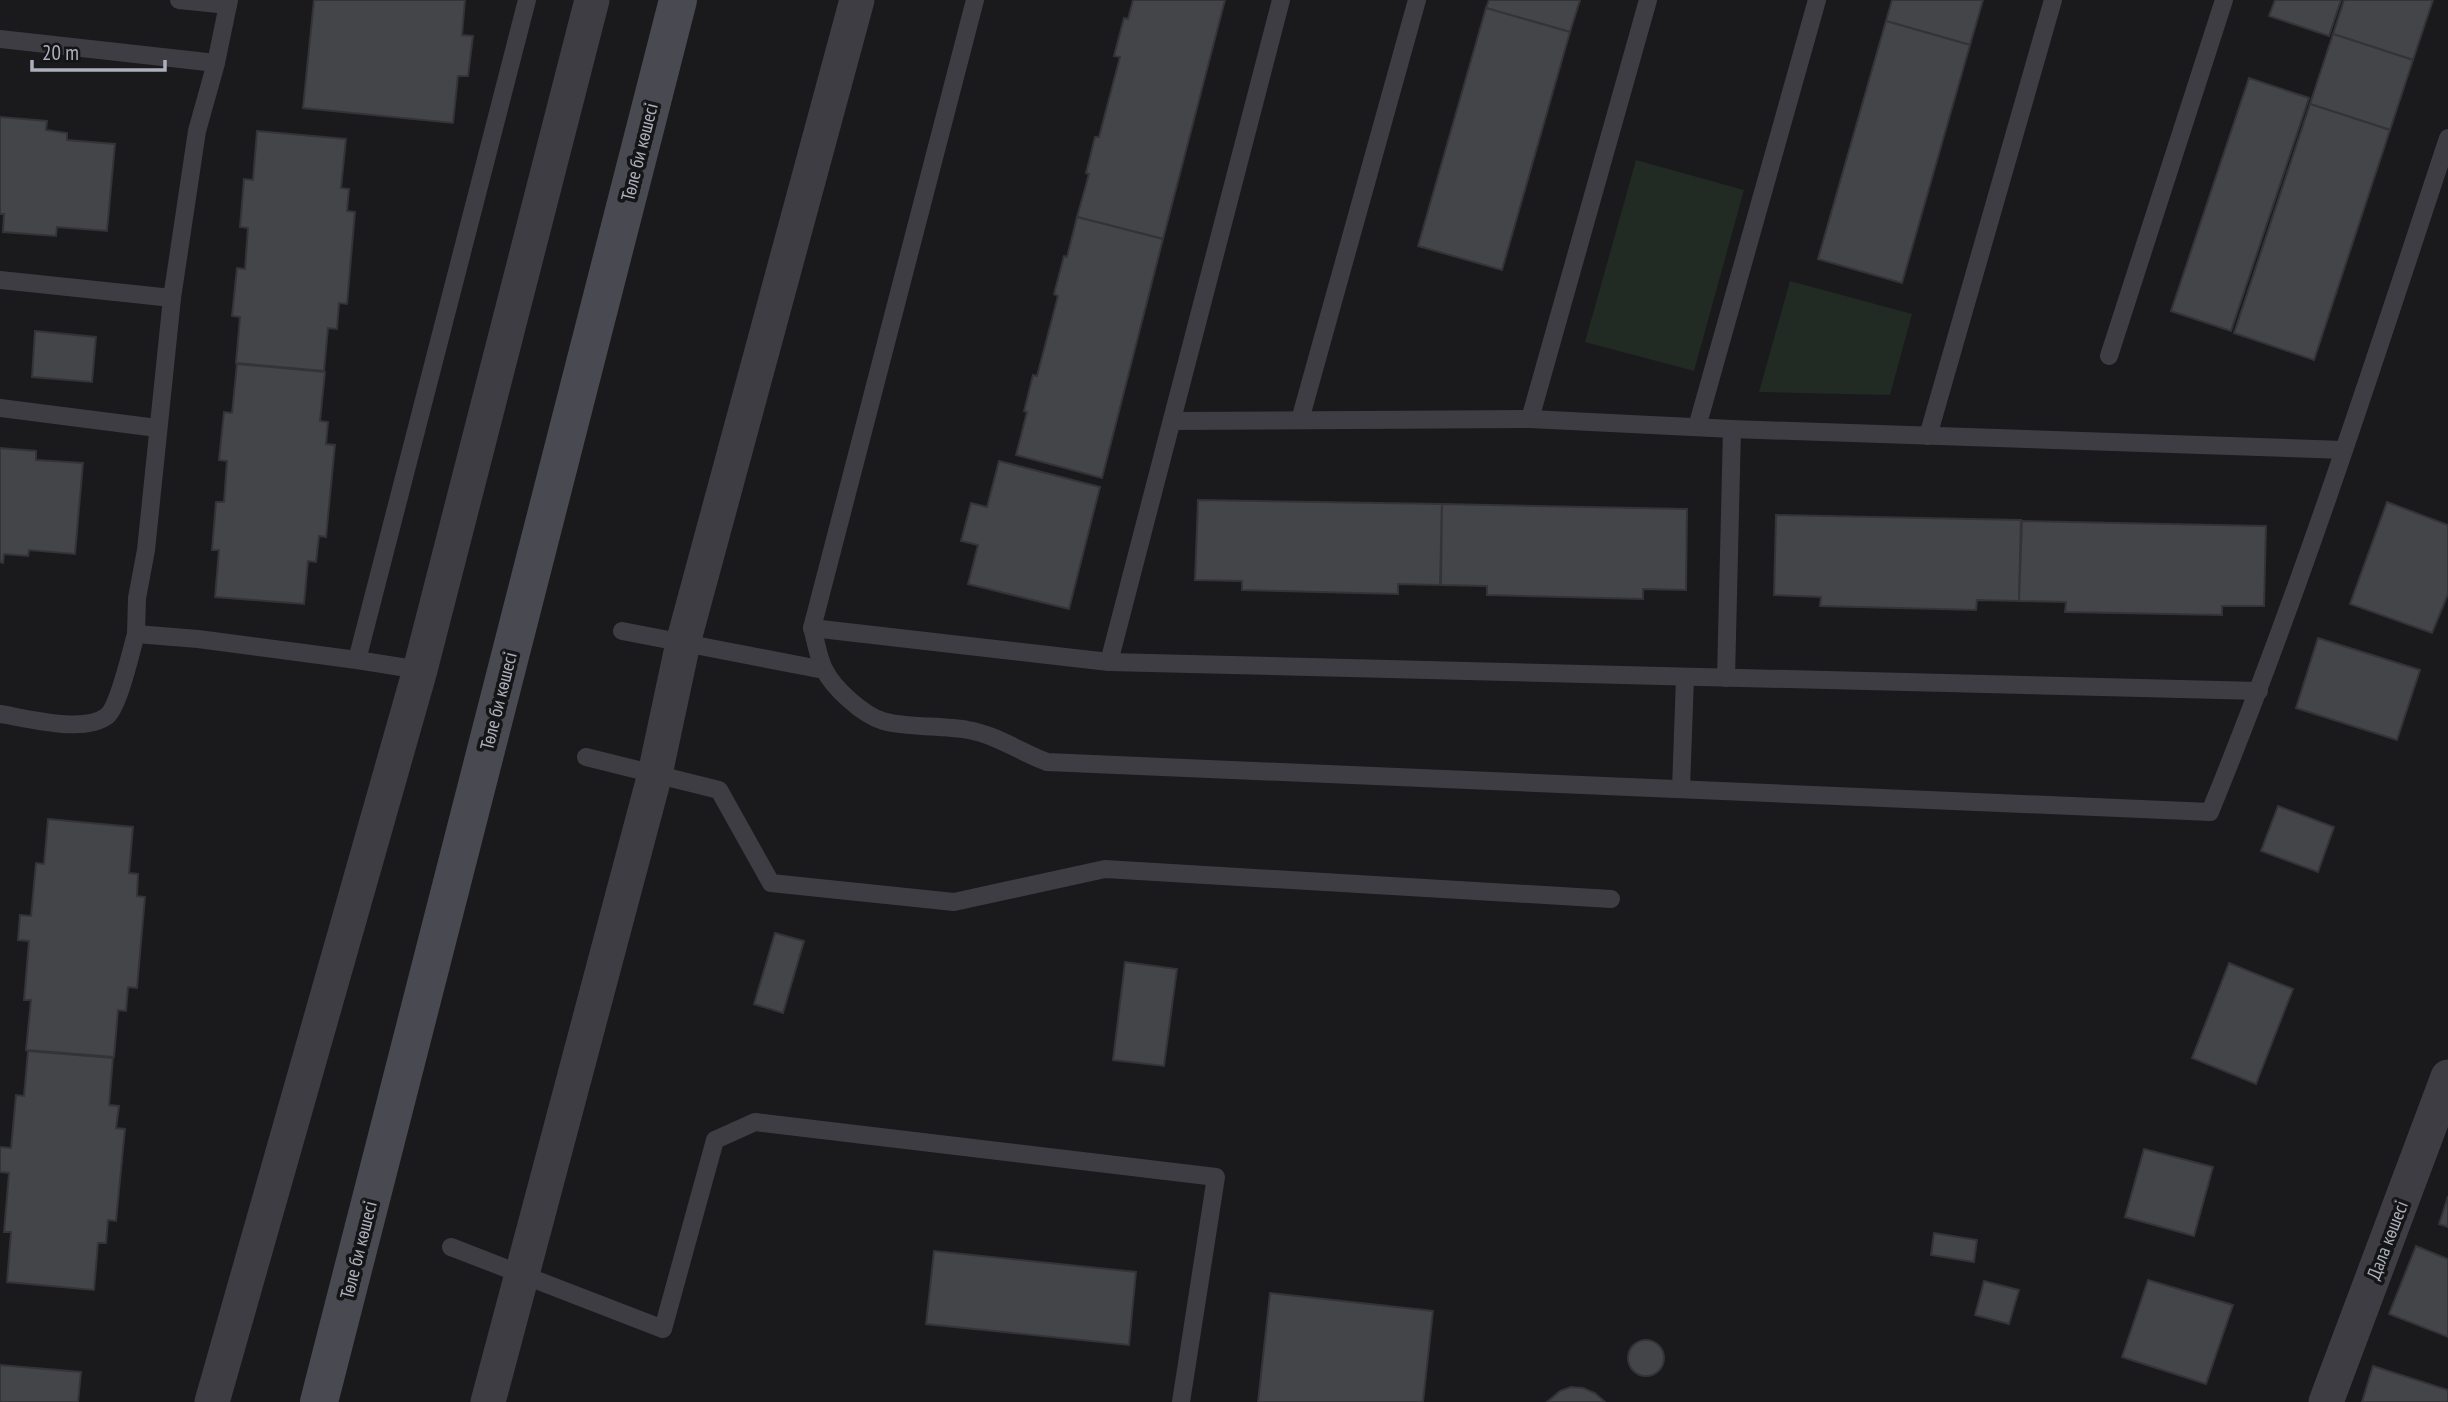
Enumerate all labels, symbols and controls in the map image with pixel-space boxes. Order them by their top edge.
scale bar [32,28,164,72]
text: 20 m [42,39,79,66]
street label: Төле би көшесі [615,100,663,204]
street label: Төле би көшесі [474,649,522,753]
street label: Дала көшесі [2361,1197,2413,1283]
street label: Төле би көшесі [334,1198,382,1302]

